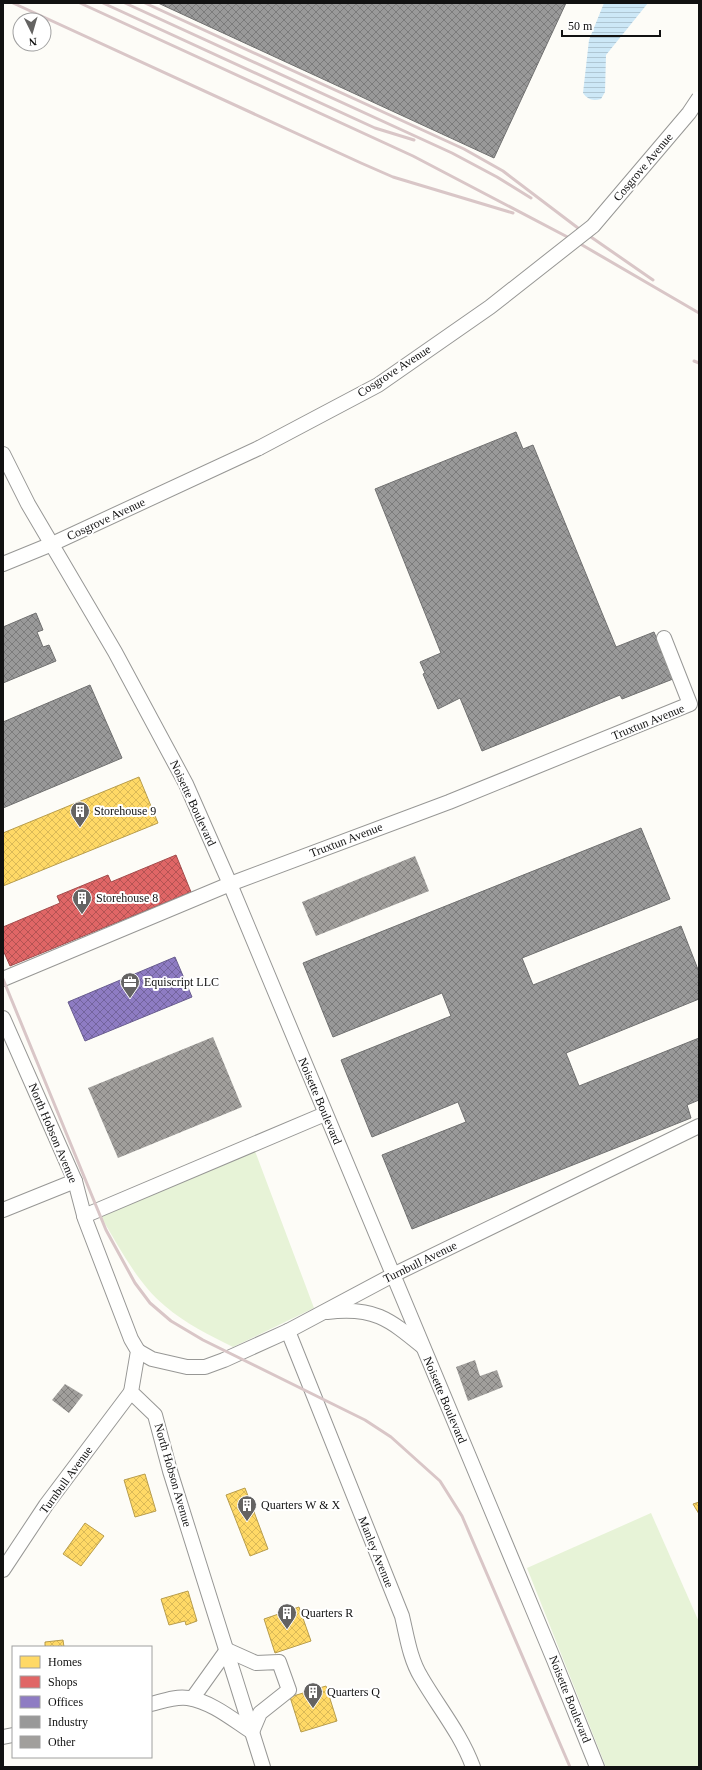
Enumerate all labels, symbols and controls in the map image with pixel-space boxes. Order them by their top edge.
north arrow [12,12,52,52]
scale bar [562,12,660,38]
text: 50 m [568,19,593,33]
text: N [28,36,37,48]
street label: Cosgrove Avenue [610,130,676,204]
street label: Cosgrove Avenue [355,342,433,400]
street label: Cosgrove Avenue [65,495,147,543]
street label: Truxtun Avenue [610,701,686,743]
street label: Noisette Boulevard [167,758,219,848]
building icon: Storehouse 9 [69,800,91,828]
place label: Storehouse 9 [94,804,156,818]
street label: Truxtun Avenue [308,820,384,860]
building icon: Storehouse 8 [71,887,93,915]
place label: Storehouse 8 [96,891,158,905]
office icon: Equiscript LLC [119,971,141,999]
place label: Equiscript LLC [144,975,219,989]
street label: Noisette Boulevard [295,1055,345,1147]
street label: North Hobson Avenue [26,1081,80,1185]
street label: Turnbull Avenue [381,1238,459,1286]
street label: Noisette Boulevard [420,1354,470,1446]
street label: North Hobson Avenue [152,1422,194,1528]
street label: Turnbull Avenue [37,1443,95,1517]
building icon: Quarters W & X [236,1494,258,1522]
place label: Quarters W & X [261,1498,341,1512]
street label: Manley Avenue [355,1514,397,1590]
building icon: Quarters R [276,1602,298,1630]
place label: Quarters R [301,1606,353,1620]
legend [12,1646,152,1758]
street label: Noisette Boulevard [546,1653,594,1745]
text: Homes [48,1655,82,1669]
text: Shops [48,1675,78,1689]
building icon: Quarters Q [302,1681,324,1709]
place label: Quarters Q [327,1685,380,1699]
text: Offices [48,1695,83,1709]
text: Industry [48,1715,88,1729]
text: Other [48,1735,75,1749]

